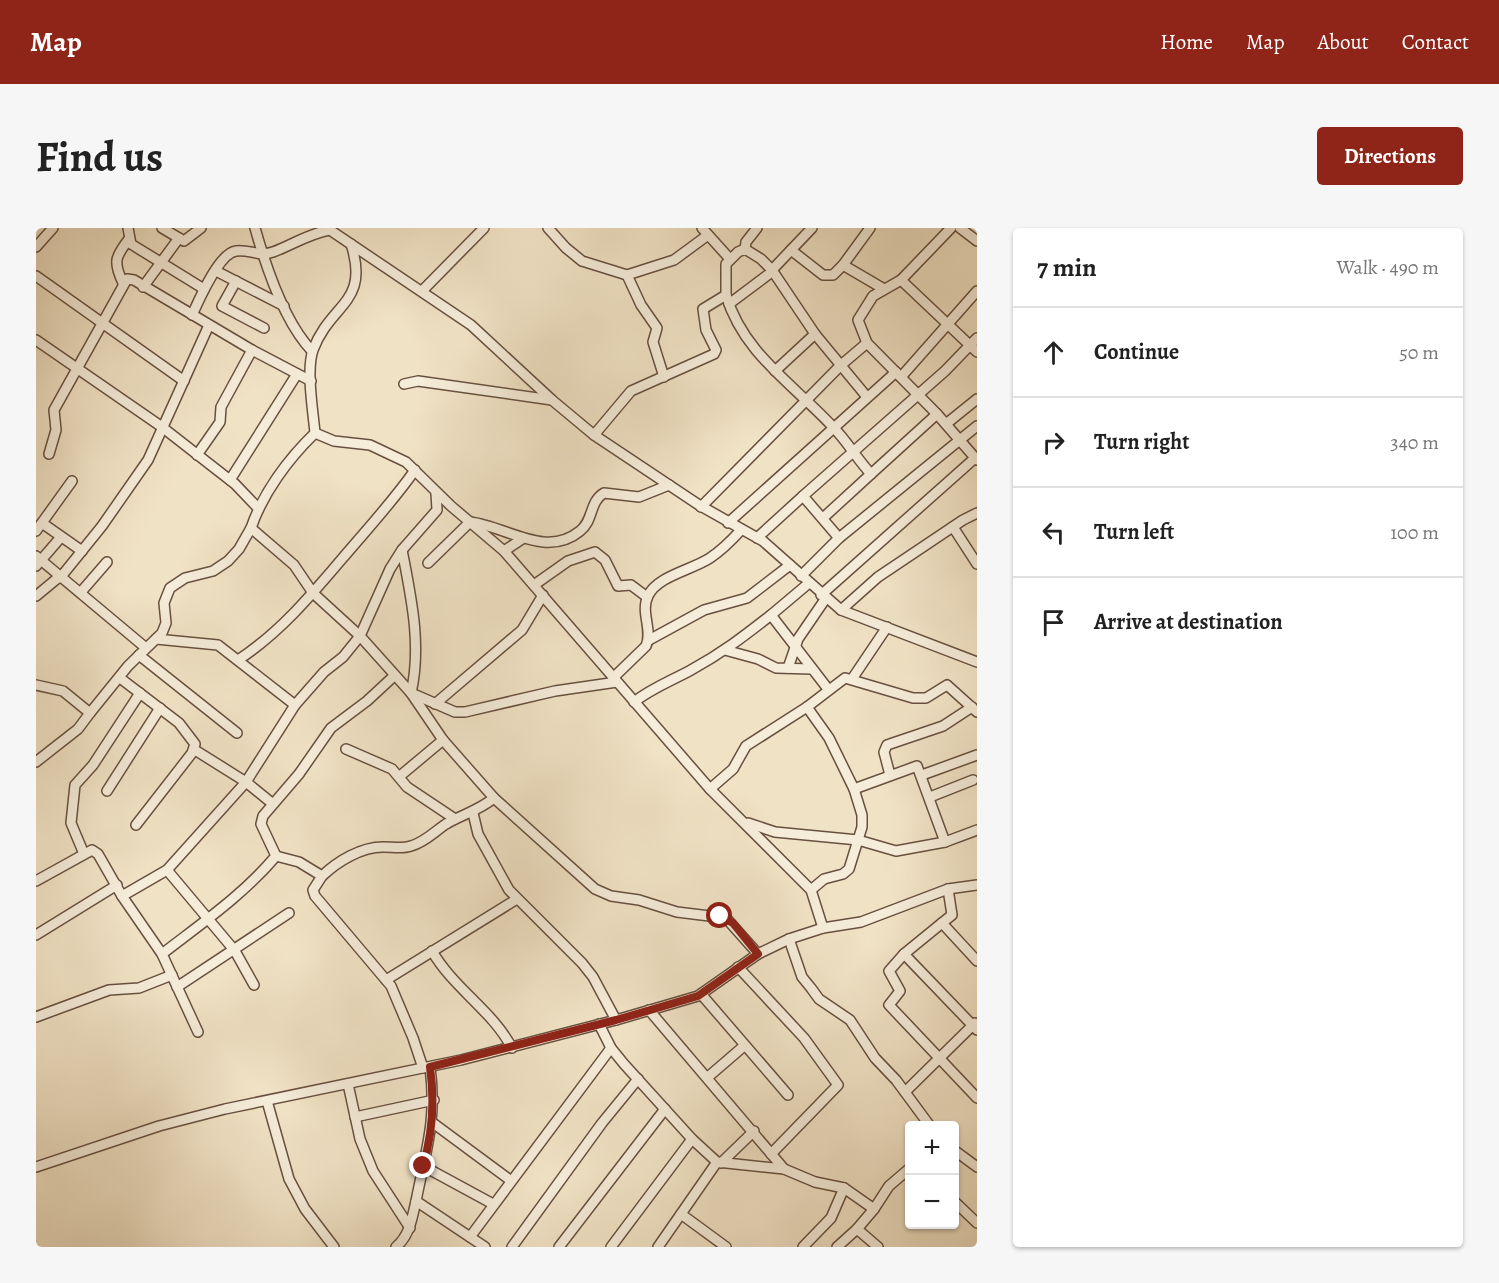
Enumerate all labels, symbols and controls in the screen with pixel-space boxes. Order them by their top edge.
text: Map [30,23,82,61]
text: Home [1160,28,1213,56]
text: Map [1246,28,1284,56]
text: About [1317,28,1369,56]
text: Contact [1402,28,1469,56]
button: Directions [1317,127,1463,185]
text: Find us [36,128,163,185]
text: 7 min [1037,250,1097,285]
text: Walk · 490 m [1337,254,1439,281]
icon: ahead [1037,336,1070,369]
text: Continue [1094,337,1179,367]
text: 50 m [1399,339,1439,366]
icon: right [1037,426,1070,459]
text: Turn right [1094,427,1190,457]
text: 340 m [1390,429,1439,456]
icon: left [1037,516,1070,549]
text: Turn left [1094,517,1174,547]
text: 100 m [1390,519,1439,546]
icon: arrive [1037,606,1070,639]
text: Arrive at destination [1094,607,1283,637]
route start [706,902,732,928]
map controls [905,1121,959,1229]
button: + [905,1121,959,1175]
route end [409,1152,435,1178]
button: − [905,1175,959,1229]

